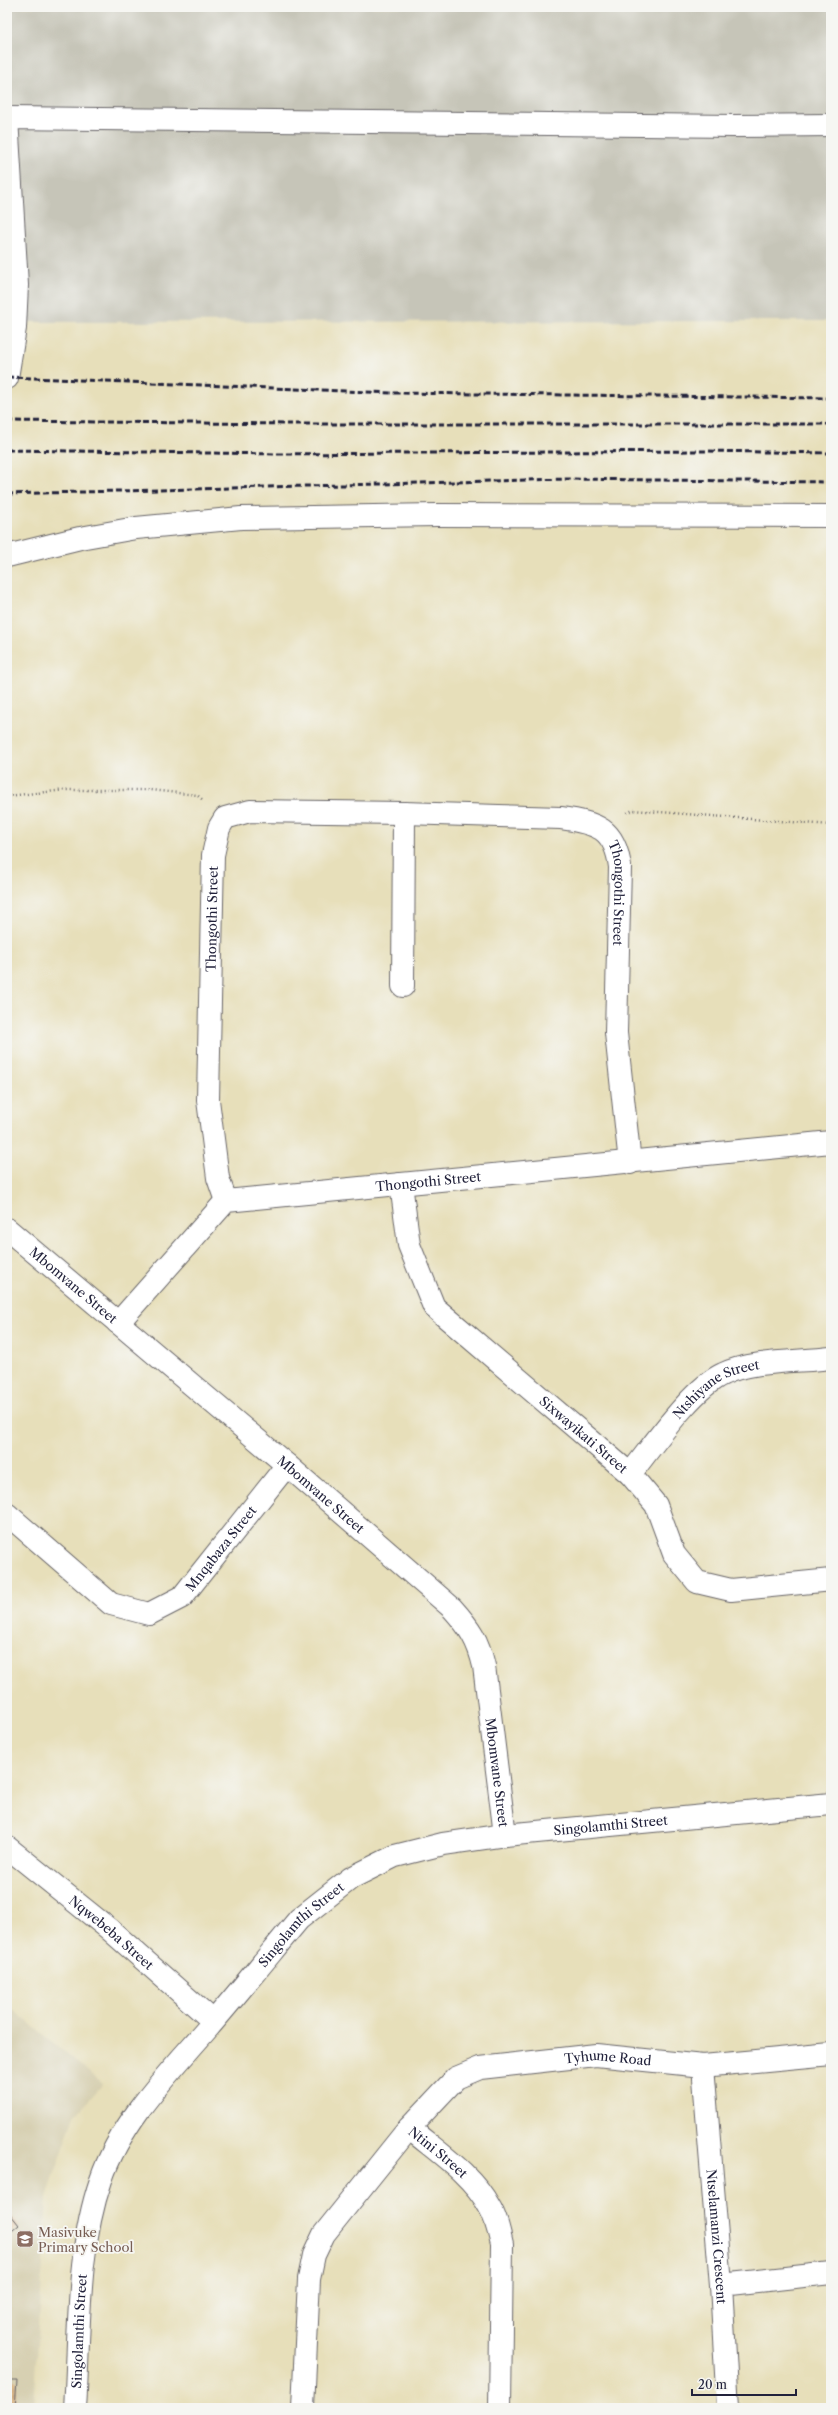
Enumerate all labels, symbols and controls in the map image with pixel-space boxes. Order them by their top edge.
street label: Thongothi Street [605,838,628,946]
street label: Thongothi Street [203,866,221,972]
street label: Thongothi Street [375,1168,482,1194]
street label: Mbomvane Street [26,1243,121,1327]
street label: Ntshiyane Street [669,1356,761,1422]
street label: Sixwayikati Street [536,1393,631,1477]
street label: Mbomvane Street [274,1452,368,1537]
street label: Mnqabaza Street [182,1502,260,1594]
street label: Mbomvane Street [483,1717,512,1828]
street label: Singolamthi Street [553,1812,669,1838]
street label: Singolamthi Street [255,1879,347,1970]
street label: Nqwebeba Street [66,1892,157,1973]
street label: Tyhume Road [563,2047,652,2069]
street label: Ntini Street [405,2123,471,2181]
street label: Ntselamanzi Crescent [703,2168,730,2305]
place label: Masivuke Primary School [38,2224,133,2255]
school or university icon: Masivuke Primary School [15,2229,35,2249]
street label: Singolamthi Street [68,2273,90,2389]
scale bar [692,2371,796,2397]
text: 20 m [698,2377,727,2392]

